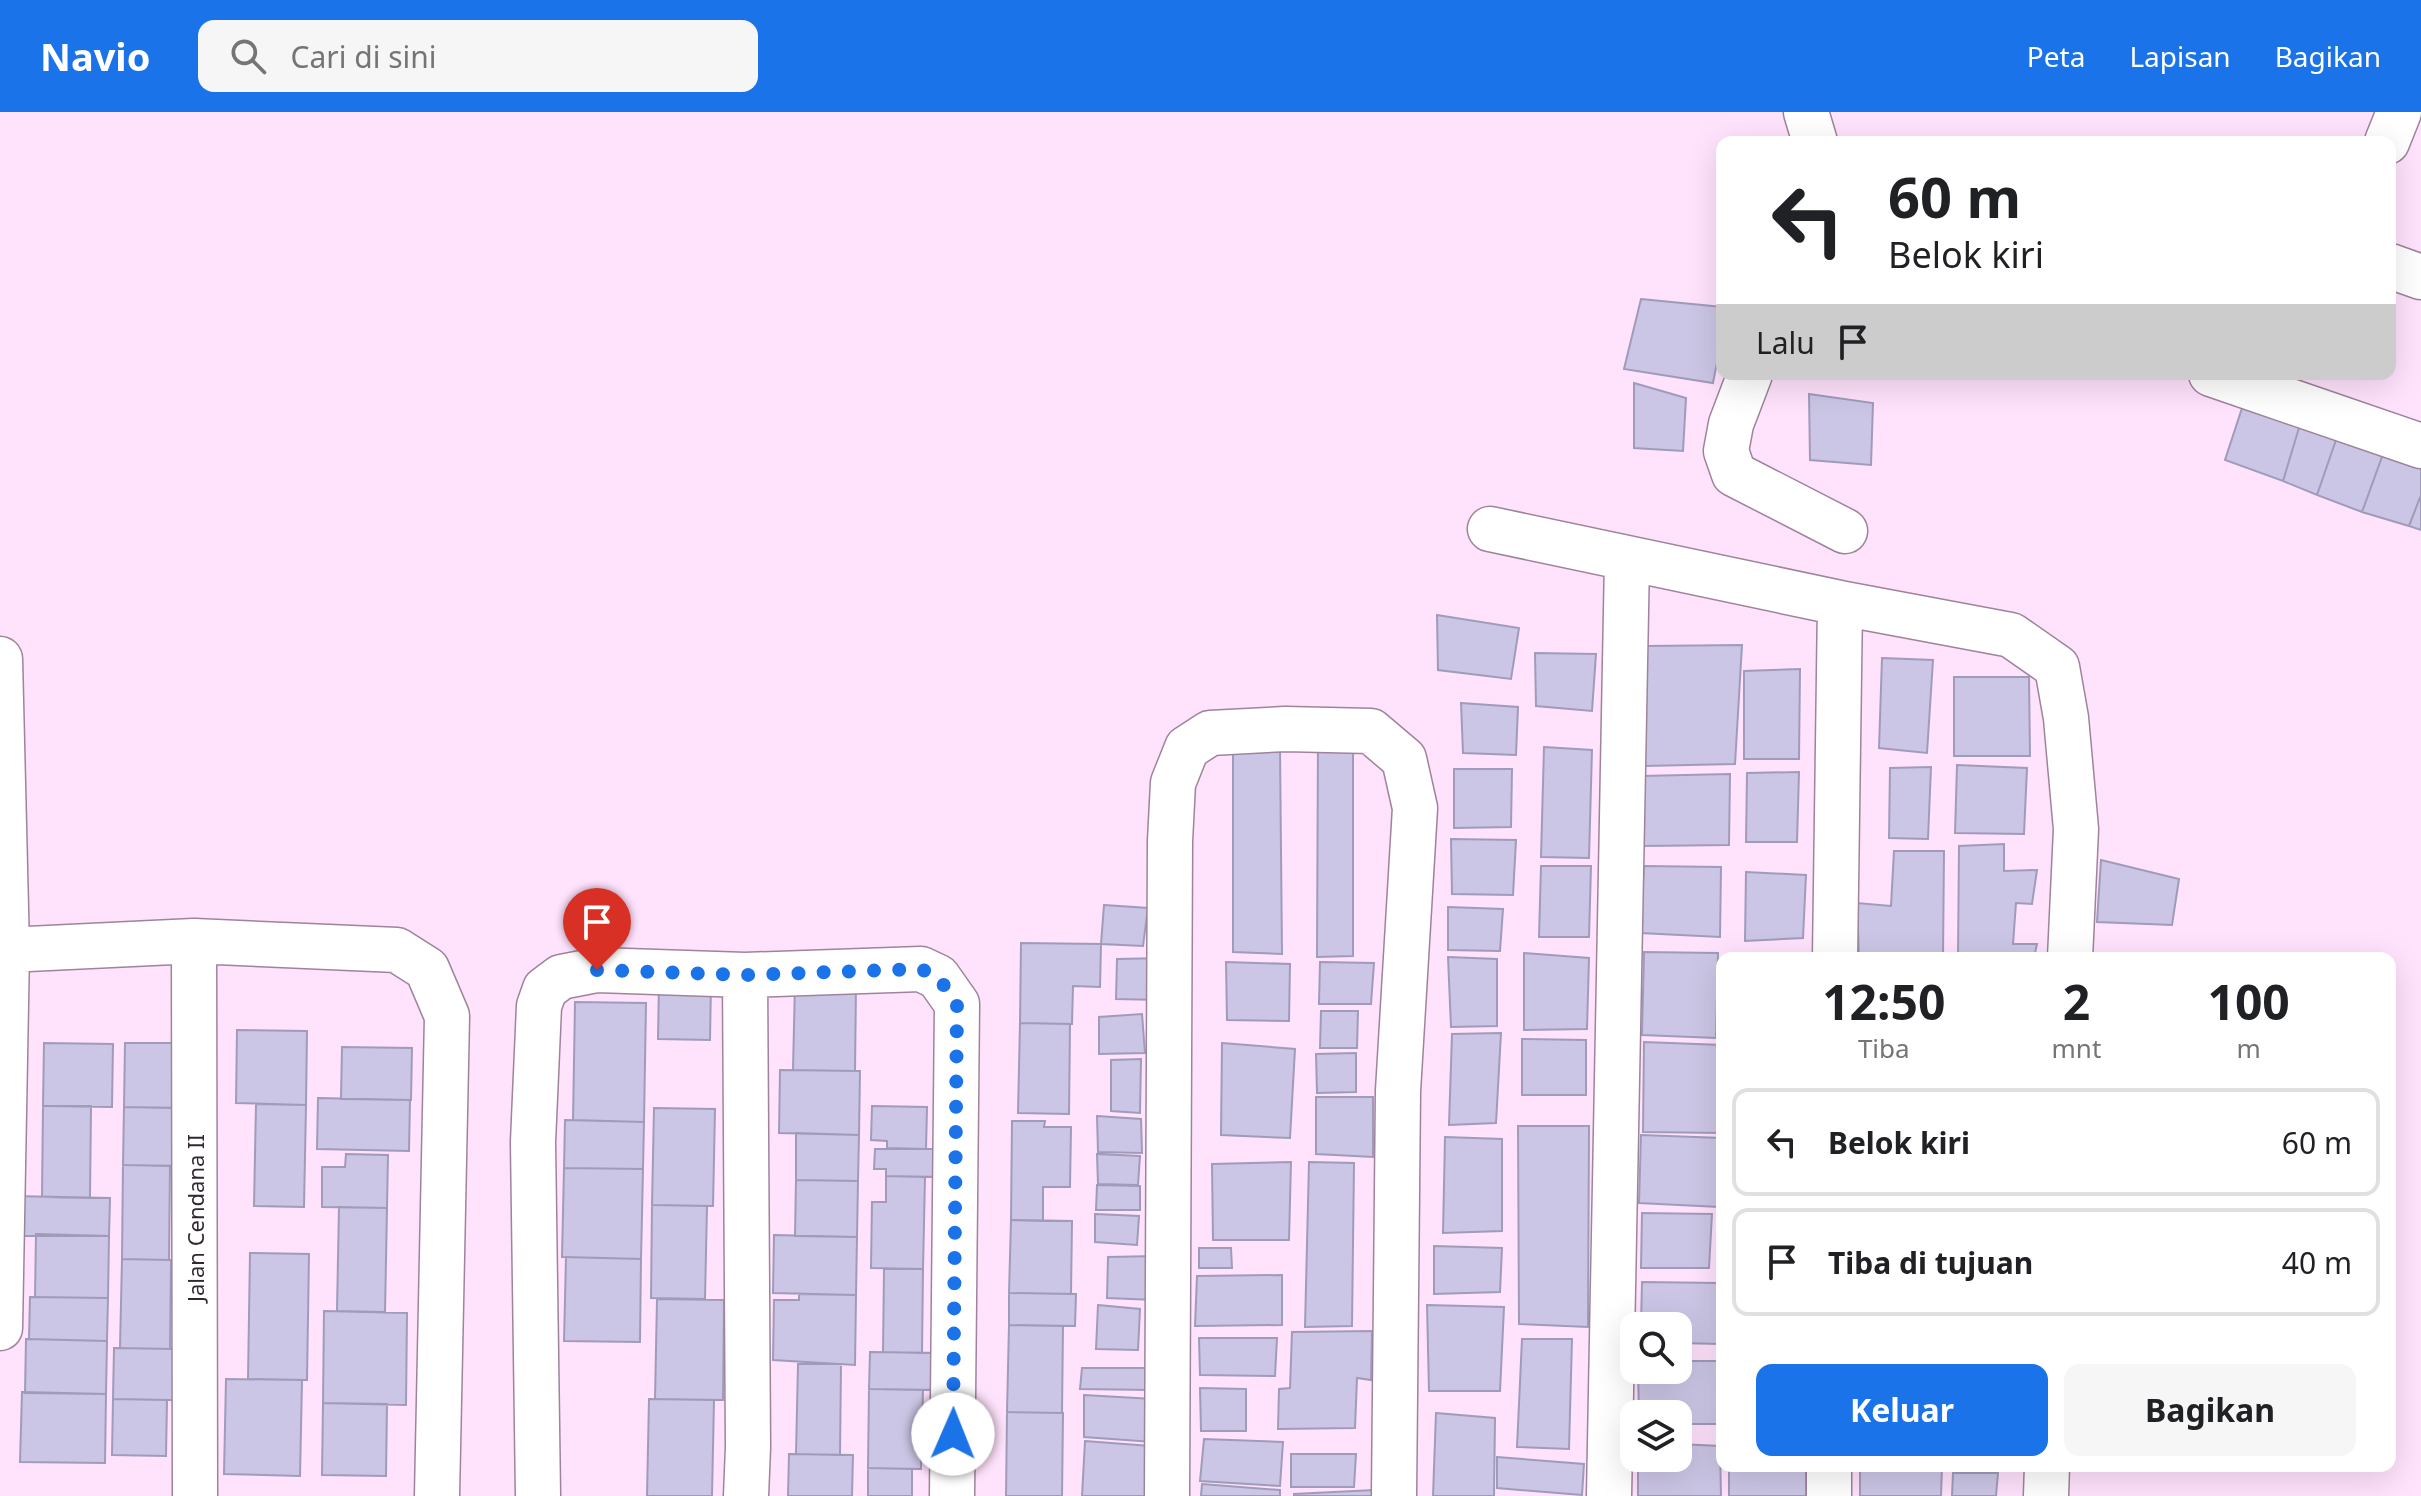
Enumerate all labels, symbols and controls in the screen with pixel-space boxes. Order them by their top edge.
search box [198,20,758,92]
text: Navio [40,30,150,82]
icon: search [226,34,270,78]
text: Cari di sini [290,36,437,77]
text: Peta [2027,37,2085,75]
text: Lapisan [2129,37,2231,75]
text: Bagikan [2275,37,2381,75]
text: 60 m [1888,158,2021,234]
icon: left [1756,168,1860,272]
text: Belok kiri [1888,230,2044,279]
icon: arrive [1831,320,1875,364]
text: Lalu [1756,322,1815,363]
pin [563,888,631,970]
icon: arrive [575,900,619,944]
text: 12:50 [1822,969,1945,1034]
text: 2 [2063,969,2090,1034]
text: 100 [2207,969,2290,1034]
text: Tiba [1858,1030,1910,1066]
text: mnt [2052,1030,2101,1066]
text: m [2236,1030,2261,1066]
icon: left [1760,1120,1804,1164]
text: Belok kiri [1828,1122,1970,1163]
text: 60 m [2282,1122,2352,1163]
street label: Jalan Cendana II [180,1134,210,1304]
icon: arrive [1760,1240,1804,1284]
text: Tiba di tujuan [1828,1242,2033,1283]
text: 40 m [2282,1242,2352,1283]
map controls [1620,1312,1692,1472]
button: search [1620,1312,1692,1384]
button: Keluar [1756,1364,2048,1456]
button: Bagikan [2064,1364,2356,1456]
position arrow [911,1392,995,1476]
button: layers [1620,1400,1692,1472]

